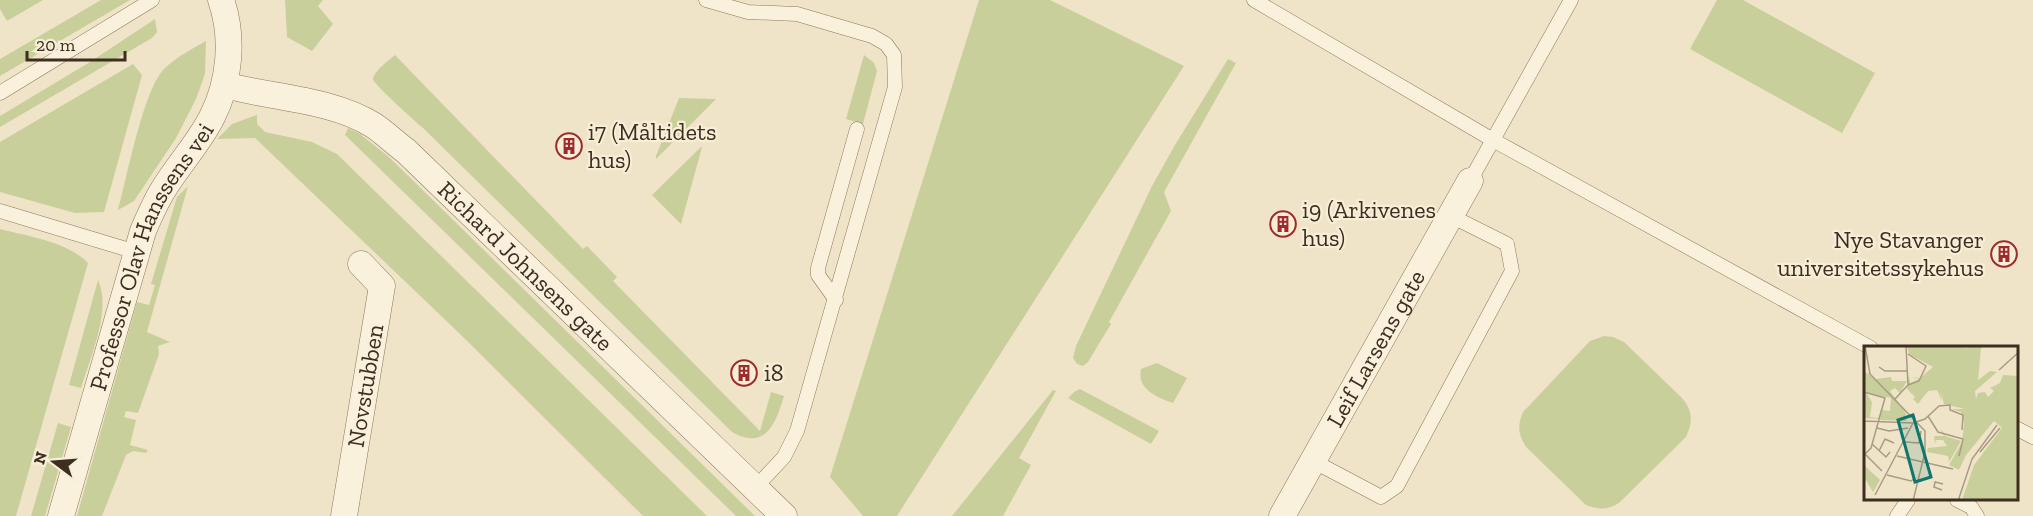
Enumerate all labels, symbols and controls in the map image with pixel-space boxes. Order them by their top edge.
scale bar [27,24,124,62]
text: 20 m [36,34,76,56]
street label: Professor Olav Hanssens vei [83,117,220,394]
place label: i7 (Måltidets hus) [588,117,716,174]
building icon: i7 (Måltidets hus) [554,131,584,161]
street label: Richard Johnsens gate [432,175,619,357]
place label: i9 (Arkivenes hus) [1302,195,1436,252]
building icon: i9 (Arkivenes hus) [1268,209,1298,239]
place label: Nye Stavanger universitetssykehus [1777,225,1984,282]
building icon: Nye Stavanger universitetssykehus [1989,239,2019,269]
street label: Leif Larsens gate [1320,265,1431,432]
street label: Novstubben [341,322,390,450]
inset map [1864,346,2018,501]
building icon: i8 [729,358,759,388]
place label: i8 [764,358,784,387]
north arrow [24,432,84,492]
text: N [29,450,51,466]

